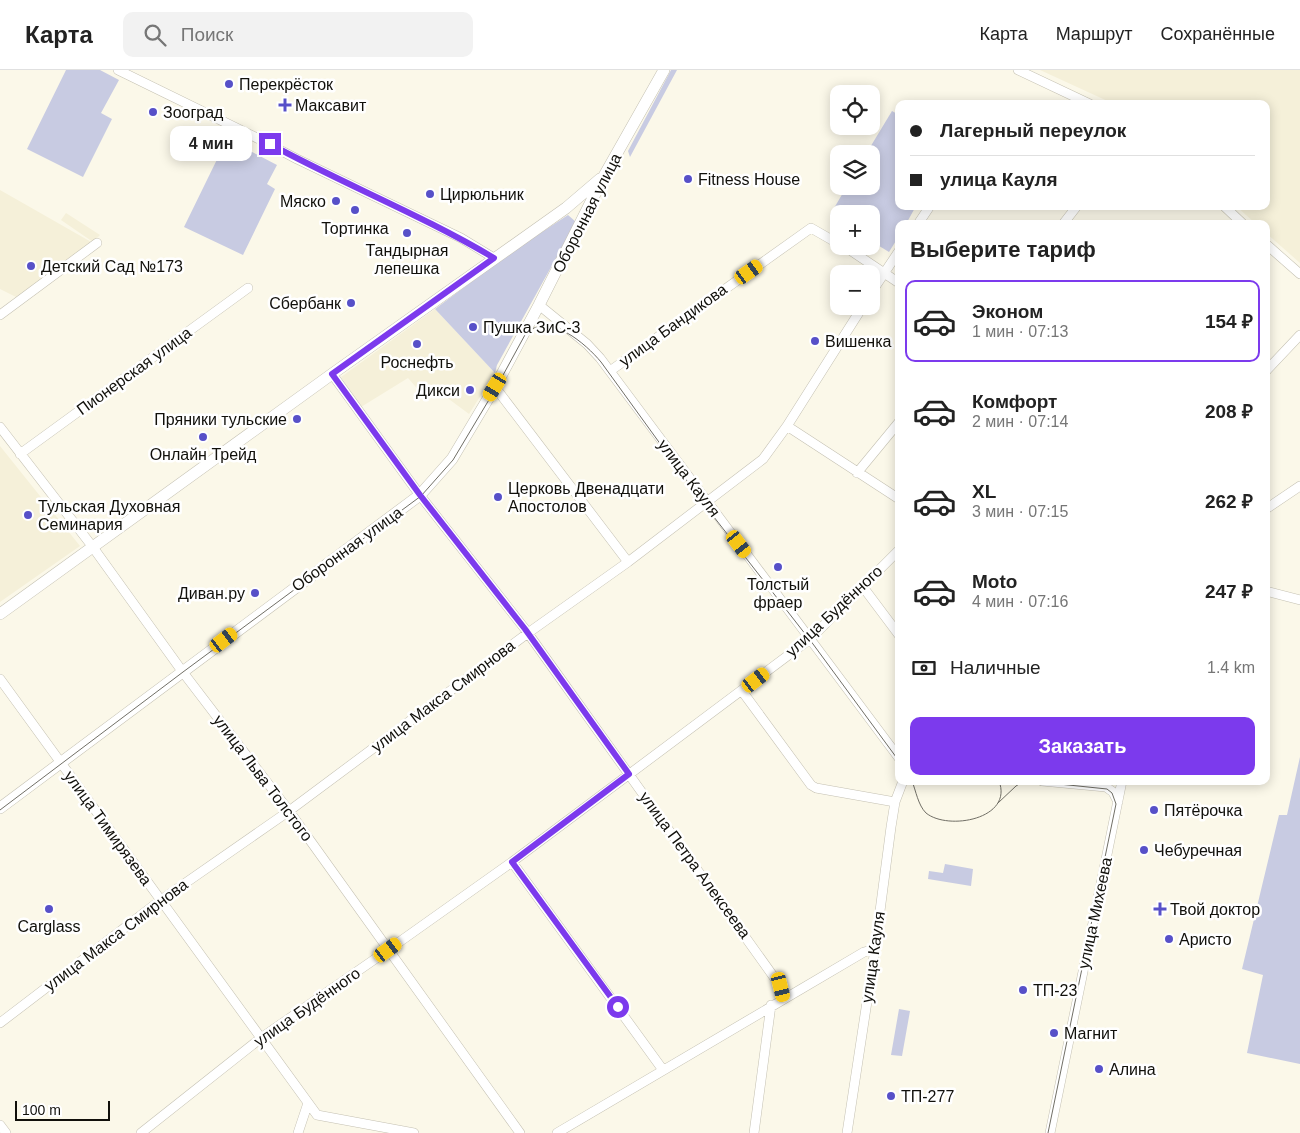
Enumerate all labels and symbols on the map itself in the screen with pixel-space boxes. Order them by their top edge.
place label: Перекрёсток [239,76,334,93]
marker: Перекрёсток [223,78,235,90]
place label: Максавит [295,97,367,114]
marker: Максавит [279,99,291,111]
place label: Зооград [163,104,224,121]
marker: Зооград [147,106,159,118]
callout: 4 мин [170,126,252,162]
route end [259,133,281,155]
street label: Оборонная улица [549,150,625,276]
place label: Fitness House [698,171,800,188]
marker: Fitness House [682,173,694,185]
place label: Цирюльник [440,186,525,203]
marker: Цирюльник [424,188,436,200]
place label: Мяско [280,193,326,210]
marker: Мяско [330,195,342,207]
marker: Тортинка [349,204,361,216]
place label: Тортинка [321,220,389,237]
marker: Тандырная лепешка [401,227,413,239]
place label: Тандырная лепешка [366,242,448,277]
car [732,257,765,287]
place label: Детский Сад №173 [41,258,183,275]
marker: Детский Сад №173 [25,260,37,272]
street label: улица Бандикова [616,280,730,370]
place label: Сбербанк [269,295,342,312]
marker: Сбербанк [345,297,357,309]
place label: Пушка ЗиС-3 [483,319,581,336]
marker: Пушка ЗиС-3 [467,321,479,333]
street label: Пионерская улица [73,324,195,418]
place label: Вишенка [825,333,892,350]
marker: Вишенка [809,335,821,347]
marker: Роснефть [411,338,423,350]
place label: Роснефть [380,354,454,371]
car [480,370,509,404]
place label: Дикси [416,382,460,399]
marker: Дикси [464,384,476,396]
place label: Пряники тульские [154,411,287,428]
marker: Пряники тульские [291,413,303,425]
marker: Онлайн Трейд [197,431,209,443]
street label: улица Кауля [654,436,724,520]
place label: Онлайн Трейд [150,446,257,463]
place label: Церковь Двенадцати Апостолов [508,480,664,515]
marker: Церковь Двенадцати Апостолов [492,491,504,503]
place label: Тульская Духовная Семинария [38,498,180,533]
street label: Оборонная улица [289,503,405,595]
marker: Тульская Духовная Семинария [22,509,34,521]
car [723,528,754,560]
marker: Толстый фраер [772,561,784,573]
street label: улица Будённого [782,562,886,660]
place label: Толстый фраер [747,576,809,611]
place label: Диван.ру [178,585,245,602]
marker: Диван.ру [249,587,261,599]
car [207,625,240,655]
street label: улица Макса Смирнова [368,637,518,755]
car [739,665,772,695]
street label: улица Льва Толстого [210,711,316,845]
street label: улица Тимирязева [61,768,155,889]
street label: улица Петра Алексеева [636,788,754,942]
place label: Пятёрочка [1164,802,1243,819]
marker: Пятёрочка [1148,804,1160,816]
place label: Чебуречная [1154,842,1242,859]
marker: Чебуречная [1138,844,1150,856]
street label: улица Михеева [1075,856,1115,970]
street label: улица Макса Смирнова [41,876,191,994]
place label: Твой доктор [1170,901,1260,918]
marker: Carglass [43,903,55,915]
marker: Твой доктор [1154,903,1166,915]
street label: улица Кауля [858,910,888,1004]
place label: Carglass [17,918,81,935]
place label: Аристо [1179,931,1232,948]
marker: Аристо [1163,933,1175,945]
car [371,935,404,965]
street label: улица Будённого [251,964,363,1050]
car [770,971,791,1003]
place label: ТП-23 [1033,982,1078,999]
marker: ТП-23 [1017,984,1029,996]
route start [607,996,629,1018]
place label: Магнит [1064,1025,1118,1042]
marker: Магнит [1048,1027,1060,1039]
place label: Алина [1109,1061,1156,1078]
marker: Алина [1093,1063,1105,1075]
place label: ТП-277 [901,1088,954,1105]
marker: ТП-277 [885,1090,897,1102]
scale bar [15,1098,110,1121]

